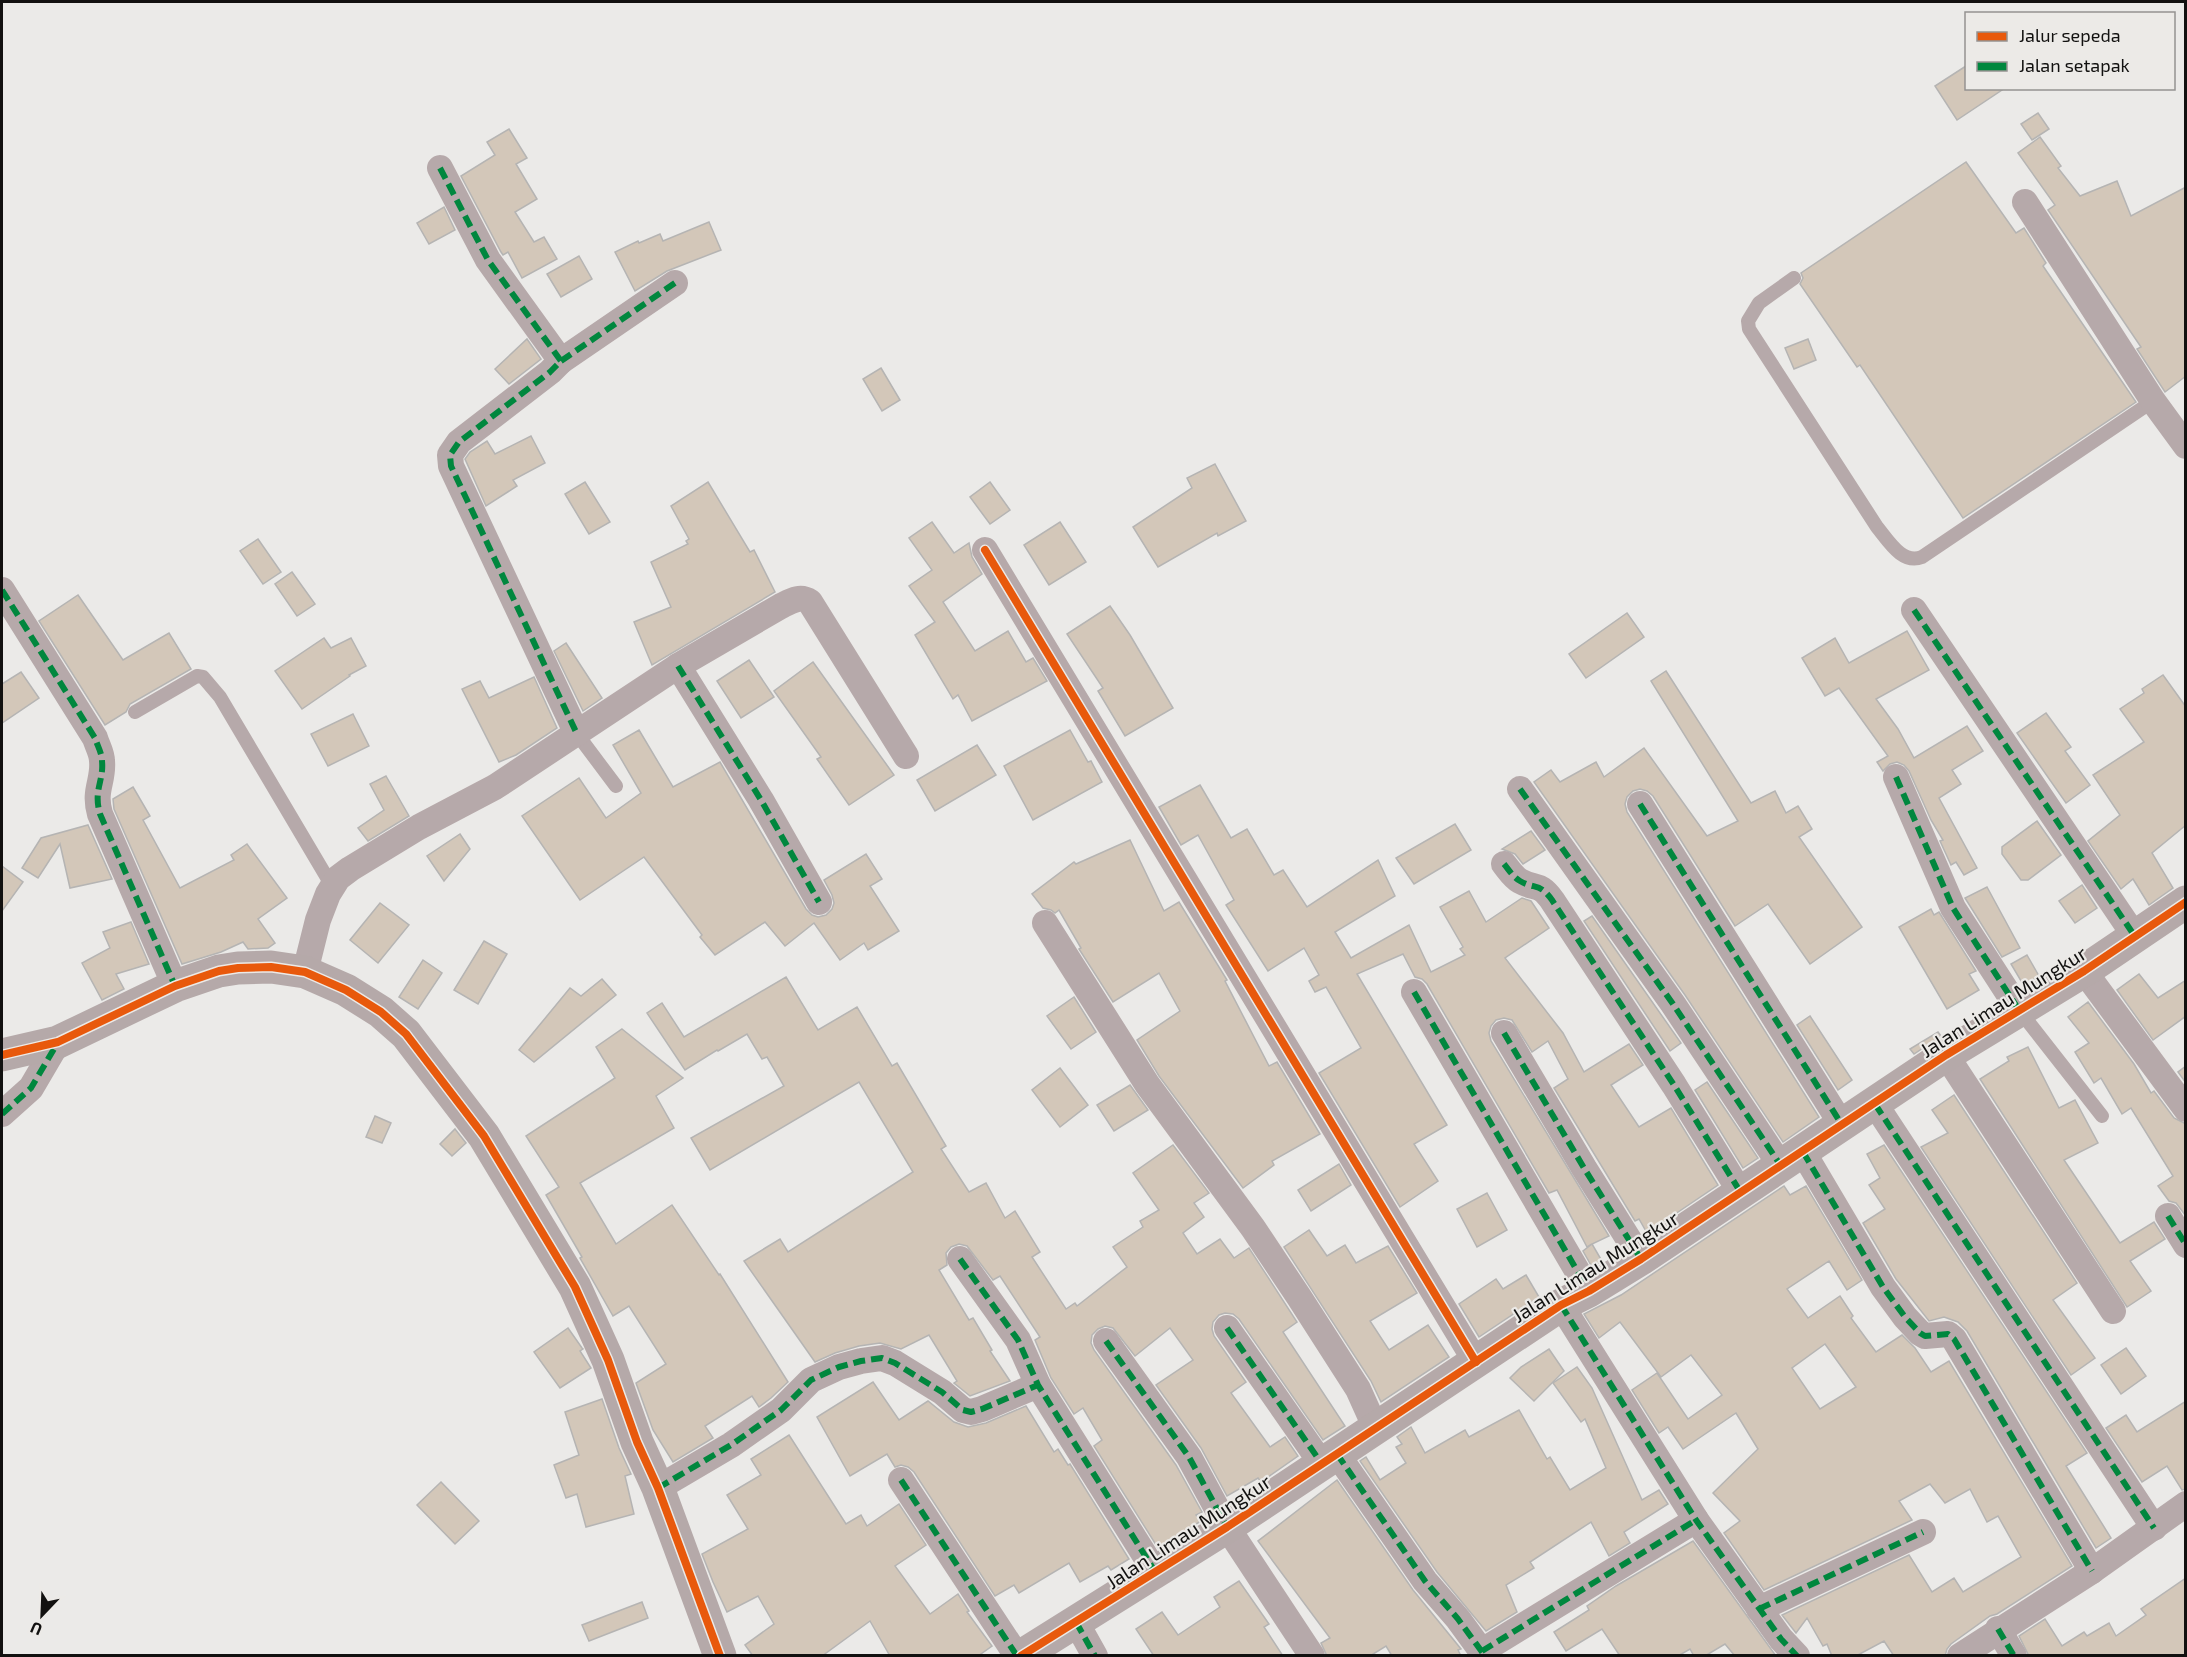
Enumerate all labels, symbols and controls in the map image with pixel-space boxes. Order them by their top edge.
legend [1965,12,2175,90]
text: Jalur sepeda [2019,24,2121,46]
text: Jalan setapak [2019,54,2130,76]
street label: Jalan Limau Mungkur [1915,940,2091,1062]
street label: Jalan Limau Mungkur [1507,1205,1683,1327]
street label: Jalan Limau Mungkur [1101,1469,1275,1593]
north arrow [12,1585,72,1645]
text: U [27,1618,45,1640]

